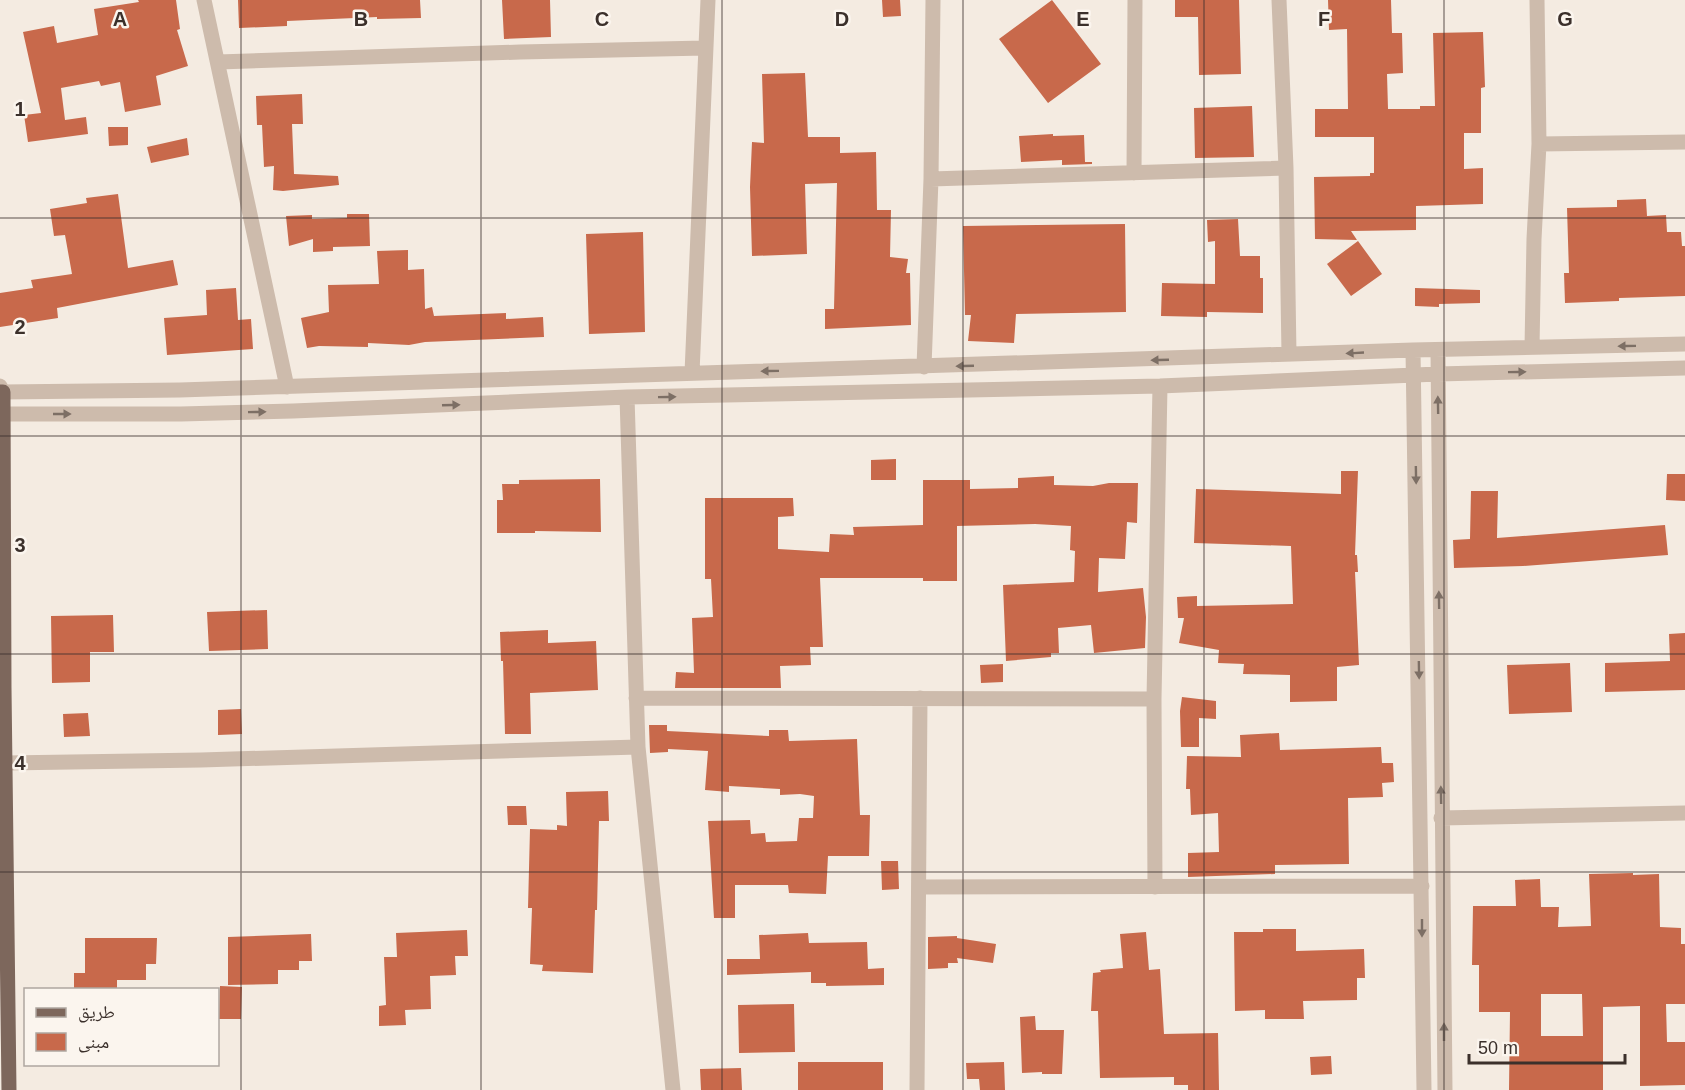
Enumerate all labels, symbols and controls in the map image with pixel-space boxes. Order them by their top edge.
text: A [113,8,127,30]
text: B [354,8,368,30]
text: C [595,8,609,30]
text: D [835,8,849,30]
text: E [1076,8,1090,30]
text: F [1318,8,1330,30]
text: G [1557,8,1573,30]
text: 1 [14,98,26,120]
text: 2 [14,316,26,338]
one-way arrow [1617,341,1636,350]
one-way arrow [1345,348,1364,357]
one-way arrow [1151,355,1170,364]
one-way arrow [956,361,975,370]
one-way arrow [761,366,780,376]
one-way arrow [1508,367,1527,376]
one-way arrow [658,392,677,402]
one-way arrow [1433,395,1443,414]
one-way arrow [442,400,461,409]
one-way arrow [247,407,266,416]
one-way arrow [52,409,71,419]
one-way arrow [1411,466,1421,485]
text: 3 [14,534,26,556]
one-way arrow [1434,590,1444,609]
one-way arrow [1414,661,1424,680]
text: 4 [14,752,26,774]
one-way arrow [1436,785,1446,804]
one-way arrow [1417,919,1427,938]
legend [24,988,219,1066]
text: طريق [78,1002,115,1023]
one-way arrow [1439,1022,1449,1041]
scale bar [1469,1027,1625,1065]
text: مبنى [78,1032,109,1053]
text: 50 m [1478,1038,1518,1058]

